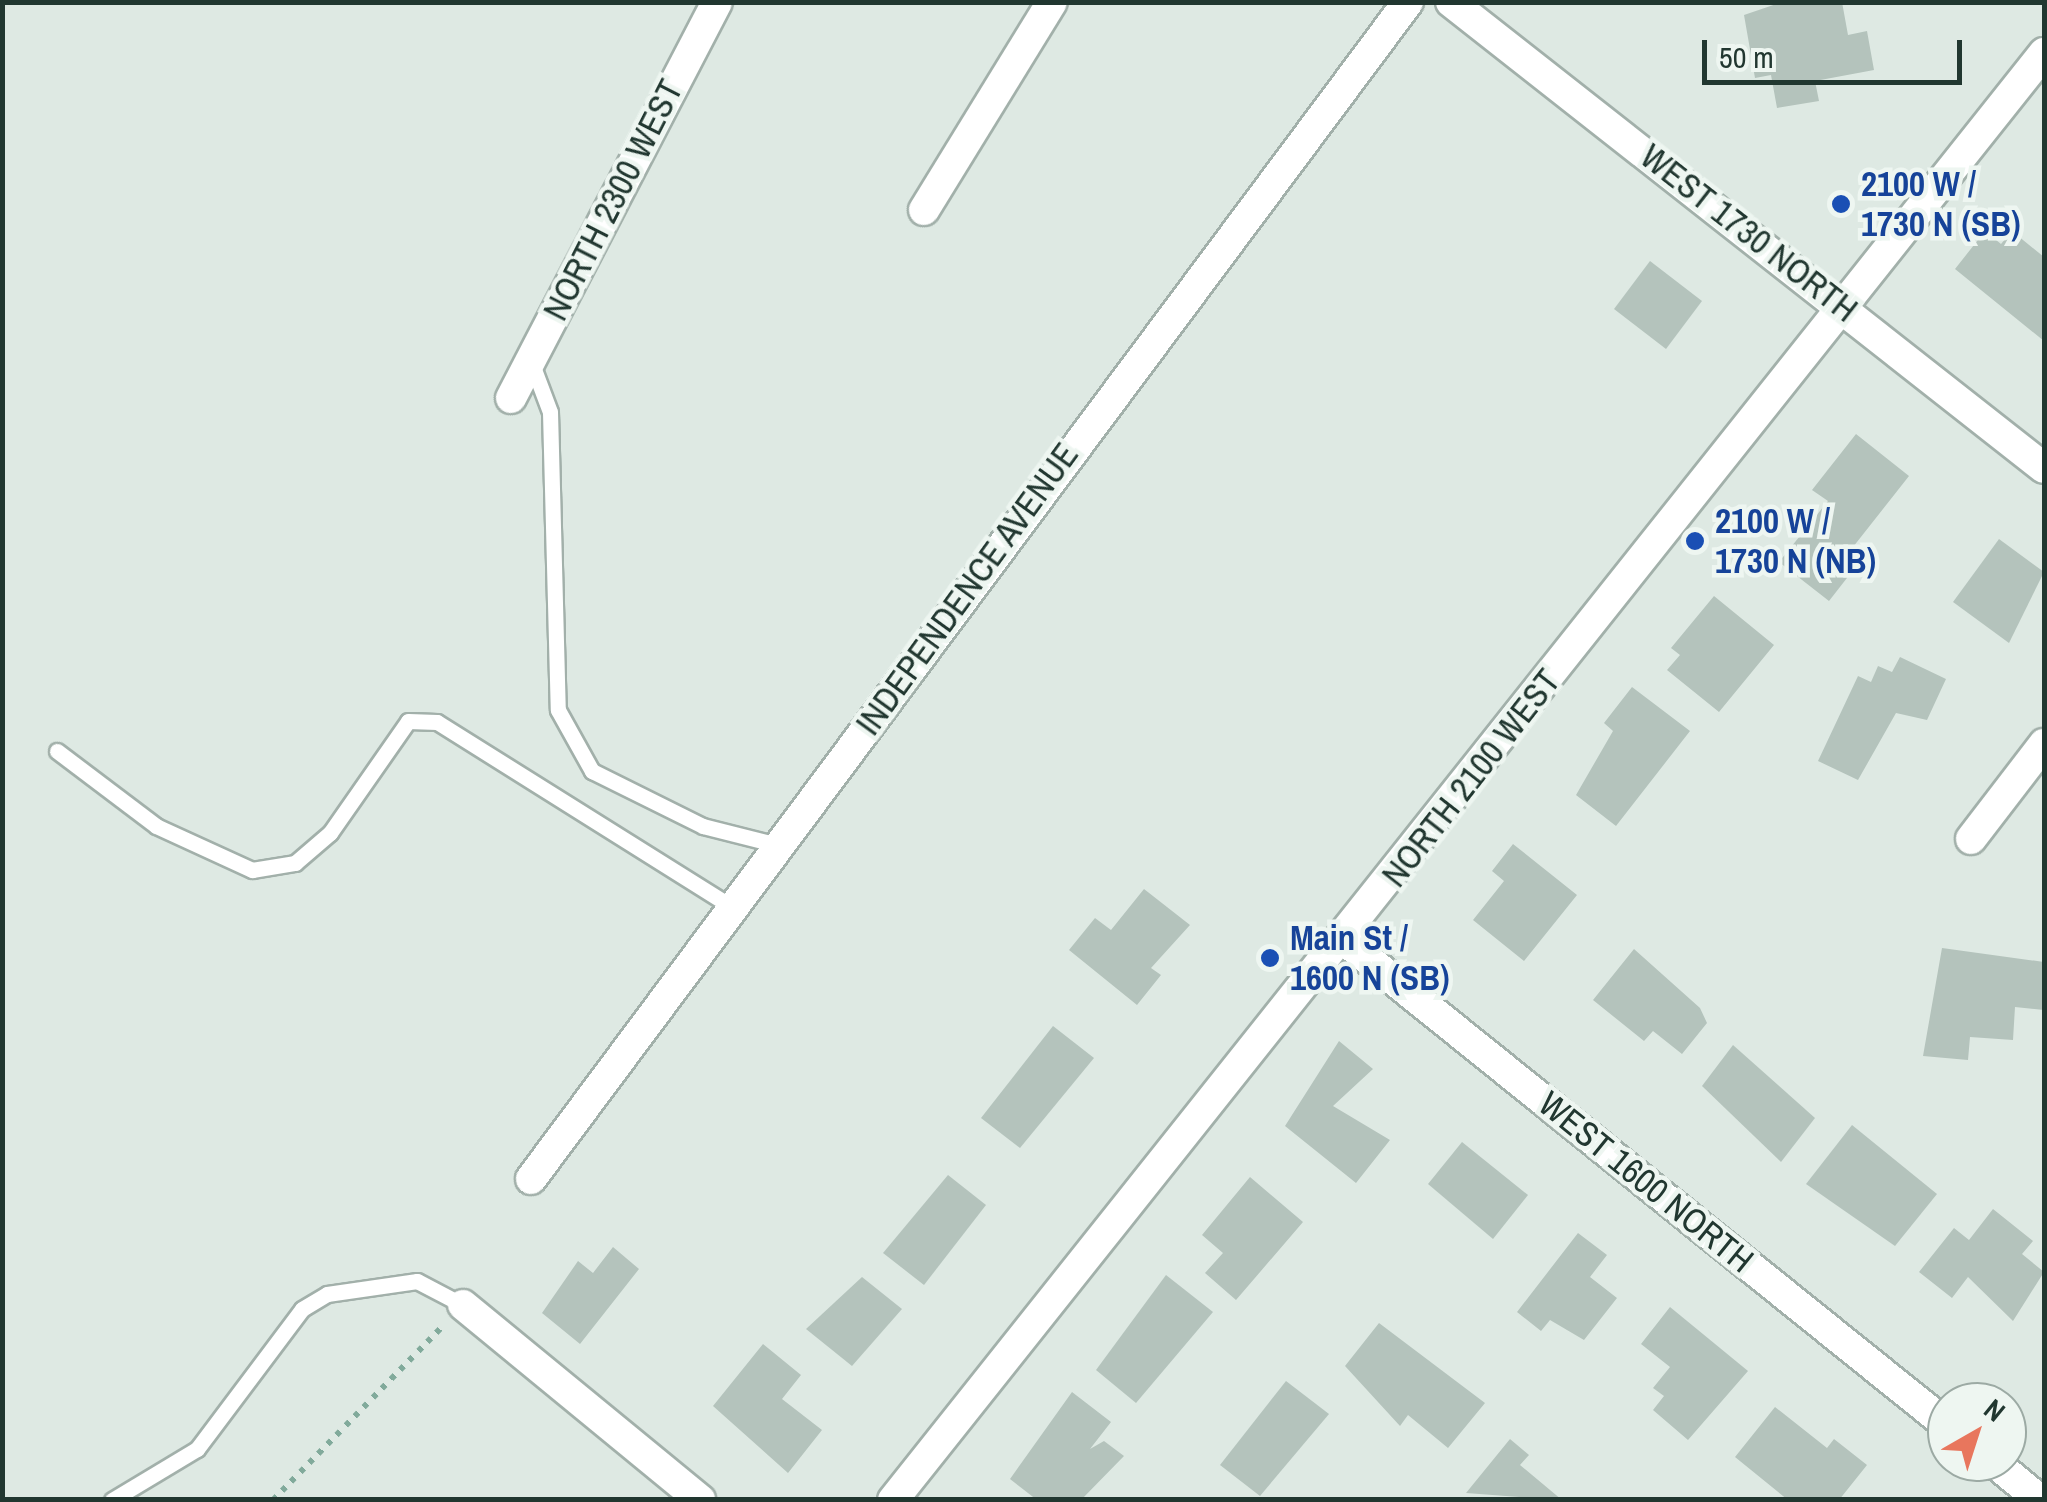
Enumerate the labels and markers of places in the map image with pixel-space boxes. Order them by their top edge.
place label: 2100 W / 1730 N (SB) [1861,163,2020,245]
marker: 2100 W / 1730 N (SB) [1830,193,1852,215]
place label: 2100 W / 1730 N (NB) [1715,500,1876,582]
marker: 2100 W / 1730 N (NB) [1684,530,1706,552]
place label: Main St / 1600 N (SB) [1290,917,1449,999]
marker: Main St / 1600 N (SB) [1259,947,1281,969]

